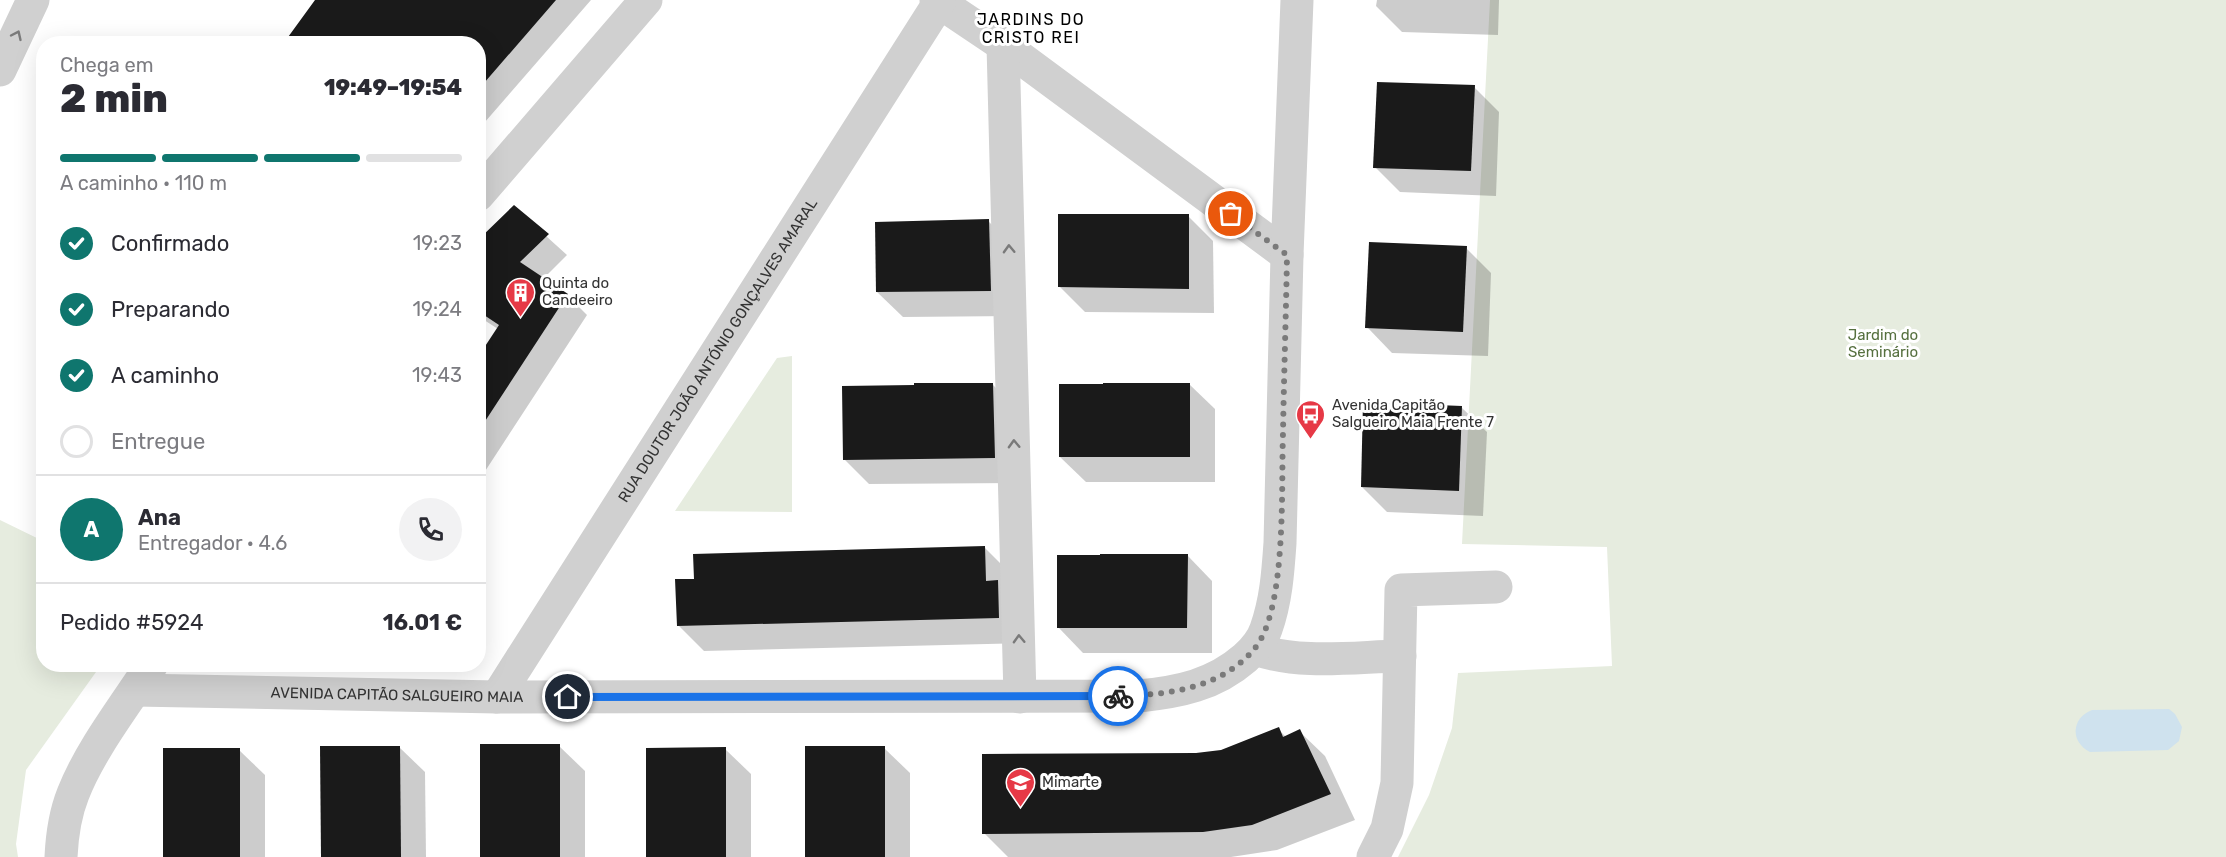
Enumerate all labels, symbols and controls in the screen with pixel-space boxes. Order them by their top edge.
district label: JARDINS DO CRISTO REI [977,10,1085,47]
one-way arrow [9,30,21,41]
text: Chega em [60,53,154,77]
text: 19:49–19:54 [324,74,462,101]
text: 2 min [60,76,168,122]
text: A caminho · 110 m [60,171,227,195]
pin [1205,188,1256,239]
street label: RUA DOUTOR JOÃO ANTÓNIO GONÇALVES AMARAL [614,195,821,506]
icon: bag [1214,197,1247,230]
icon: check [60,227,93,260]
text: Confirmado [111,230,229,257]
text: 19:23 [413,231,462,255]
one-way arrow [1002,244,1015,253]
place label: Quinta do Candeeiro [542,274,613,309]
building icon: Quinta do Candeeiro [505,276,537,318]
icon: check [60,293,93,326]
text: Preparando [111,296,230,323]
text: 19:24 [412,297,462,321]
park label: Jardim do Seminário [1848,326,1918,361]
icon: check [60,359,93,392]
text: A caminho [111,362,219,389]
text: 19:43 [412,363,462,387]
place label: Avenida Capitão Salgueiro Maia Frente 7 [1332,396,1494,431]
bus stop icon: Avenida Capitão Salgueiro Maia Frente 7 [1295,398,1327,440]
text: Entregue [111,428,205,455]
one-way arrow [1007,439,1020,448]
button: phone [399,498,462,561]
text: Ana [138,504,181,531]
text: A [84,516,99,543]
text: Entregador · 4.6 [138,531,287,555]
text: Pedido #5924 [60,609,204,636]
text: 16.01 € [383,609,462,636]
one-way arrow [1013,634,1025,643]
courier [1088,666,1148,726]
pin [542,671,593,722]
icon: home [551,680,584,713]
icon: bike [1102,680,1135,713]
street label: AVENIDA CAPITÃO SALGUEIRO MAIA [271,684,523,706]
school or university icon: Mimarte [1005,766,1037,808]
place label: Mimarte [1042,773,1099,791]

